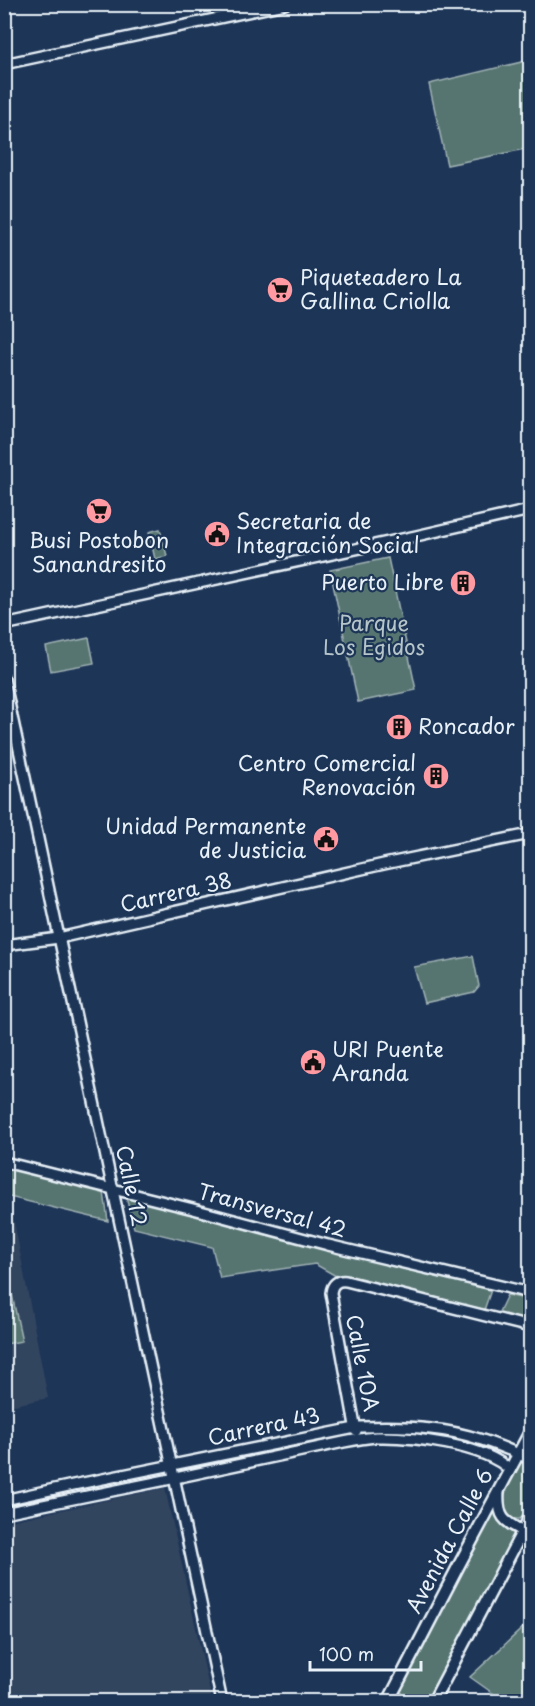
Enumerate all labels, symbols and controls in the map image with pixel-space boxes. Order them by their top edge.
place label: Piqueteadero La Gallina Criolla [300,260,462,316]
supermarket icon: Piqueteadero La Gallina Criolla [265,275,295,305]
supermarket icon: Busi Postobon Sanandresito [84,496,114,526]
place label: Secretaria de Integración Social [236,504,420,560]
public building icon: Secretaria de Integración Social [202,519,232,549]
place label: Busi Postobon Sanandresito [29,523,169,579]
place label: Puerto Libre [321,565,444,597]
building icon: Puerto Libre [448,568,478,598]
park label: Parque Los Egidos [323,606,425,662]
place label: Roncador [418,709,515,741]
building icon: Roncador [384,712,414,742]
place label: Centro Comercial Renovación [238,746,416,802]
building icon: Centro Comercial Renovación [421,761,451,791]
place label: Unidad Permanente de Justicia [105,809,306,865]
public building icon: Unidad Permanente de Justicia [311,824,341,854]
street label: Carrera 38 [117,863,235,919]
place label: URI Puente Aranda [332,1032,444,1088]
public building icon: URI Puente Aranda [298,1047,328,1077]
street label: Calle 12 [109,1142,157,1229]
street label: Transversal 42 [195,1174,350,1244]
street label: Calle 10A [339,1311,389,1414]
street label: Carrera 43 [205,1398,323,1453]
street label: Avenida Calle 6 [397,1462,500,1618]
scale bar [310,1634,421,1672]
text: 100 m [319,1640,374,1667]

